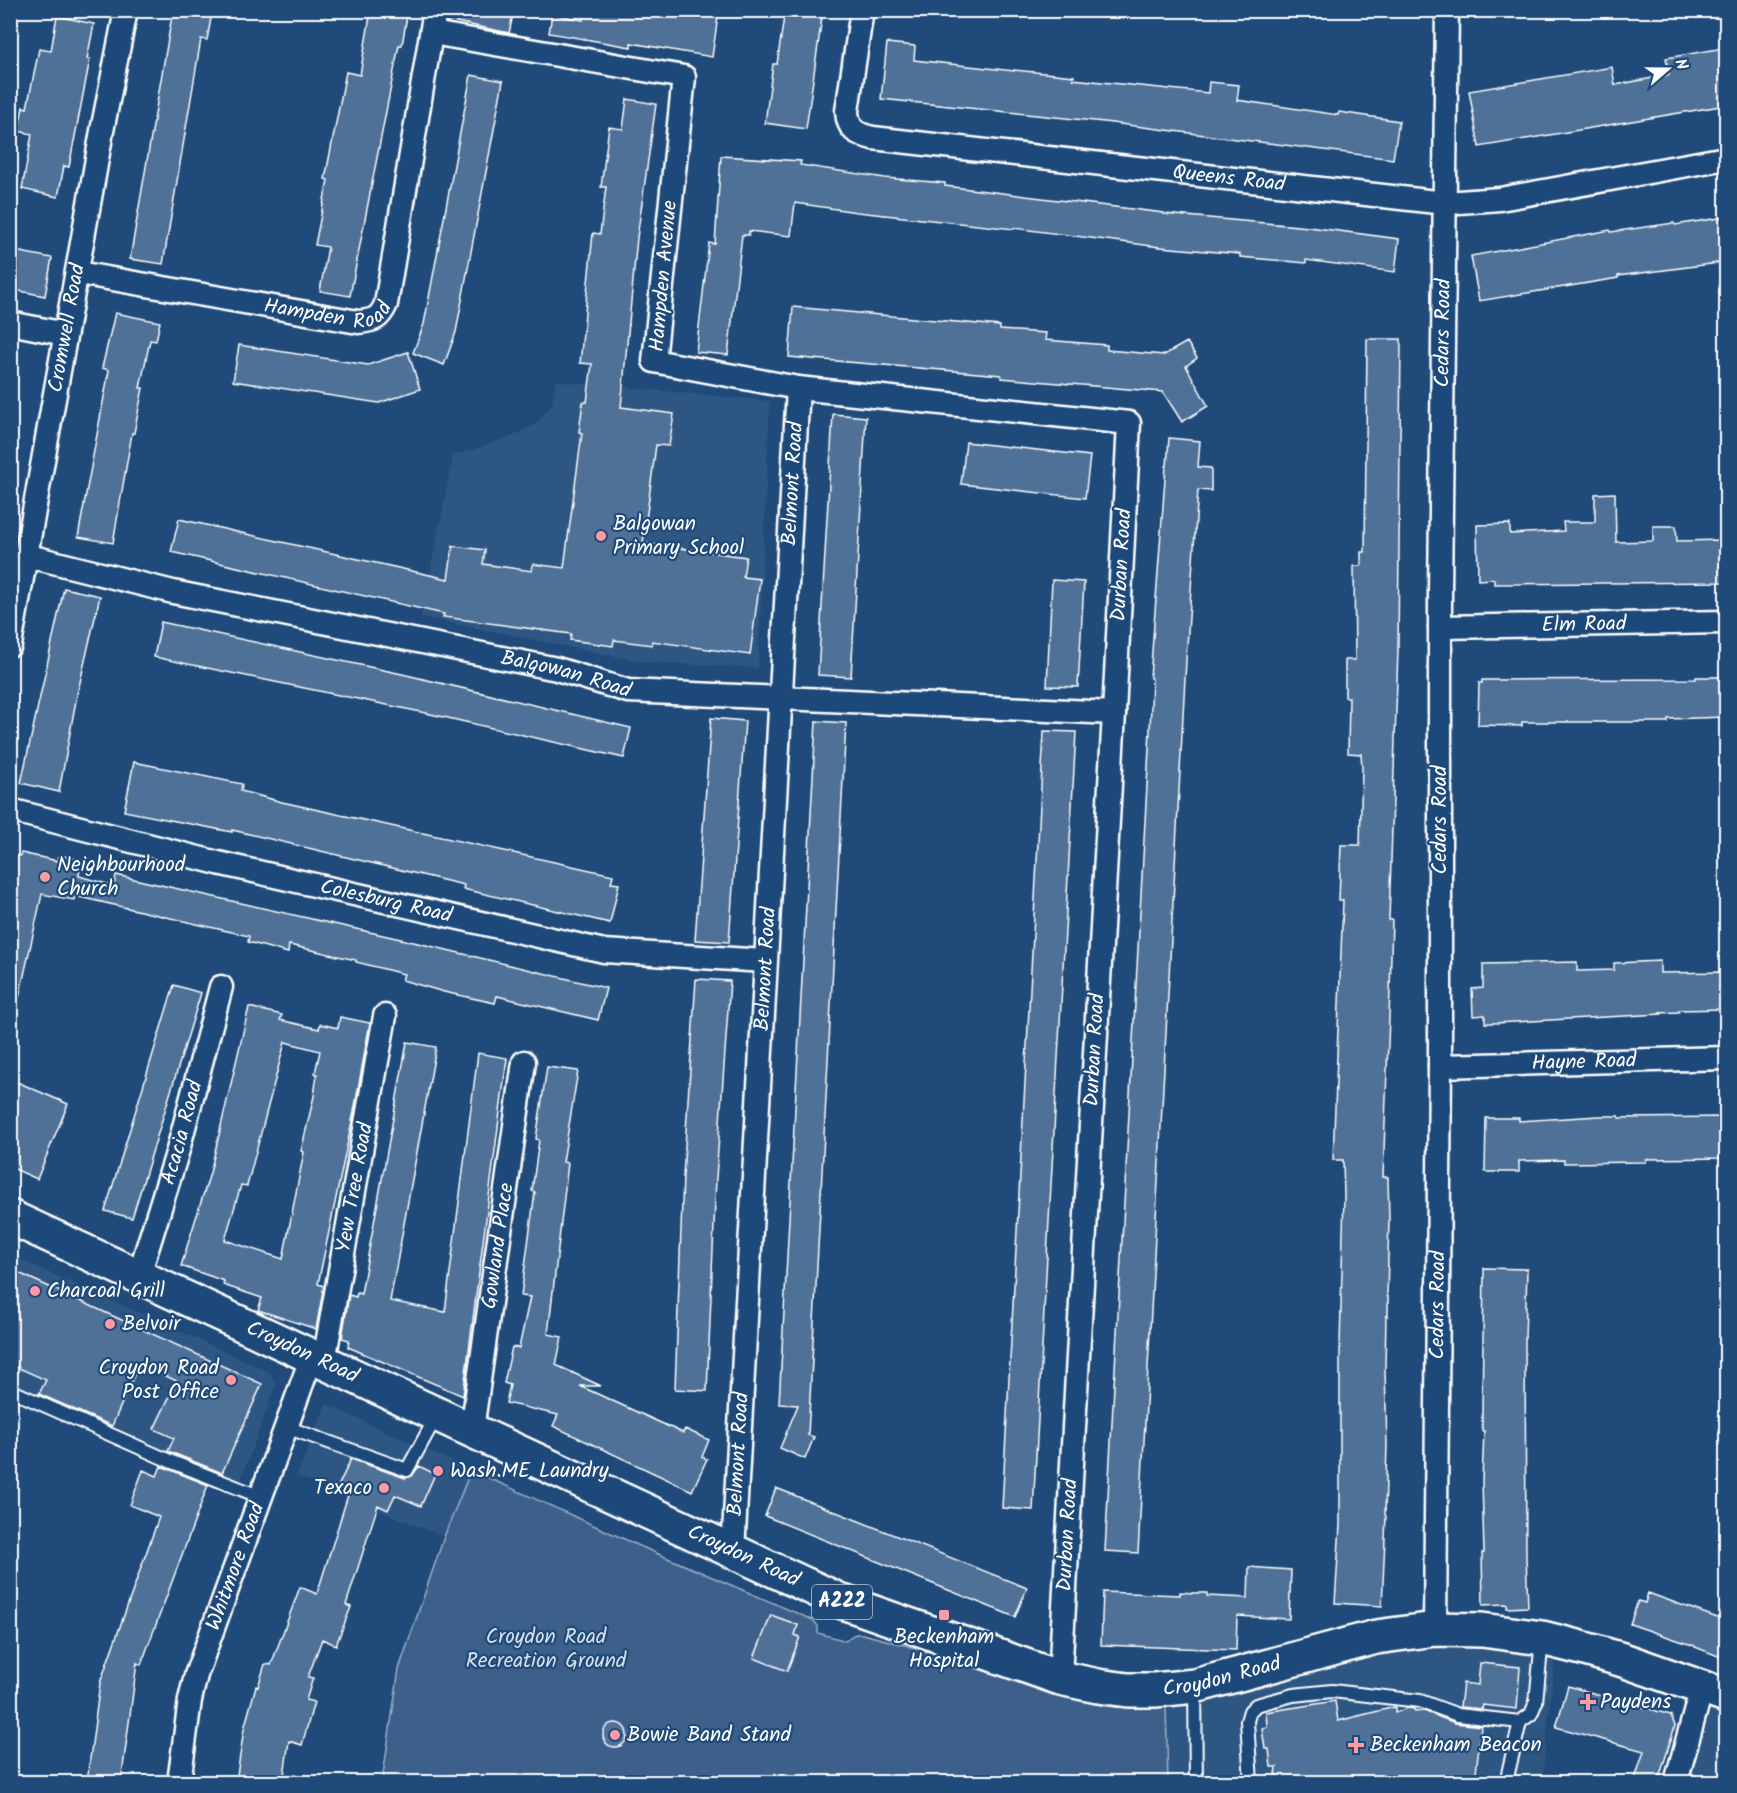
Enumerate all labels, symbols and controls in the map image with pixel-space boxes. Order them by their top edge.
north arrow [1638,39,1698,99]
text: N [1667,55,1694,73]
street label: Queens Road [1171,156,1288,201]
street label: Hampden Avenue [641,198,687,353]
street label: Cromwell Road [39,261,95,395]
street label: Cedars Road [1426,278,1460,388]
street label: Hampden Road [261,289,402,339]
street label: Belmont Road [773,420,813,547]
street label: Durban Road [1103,507,1141,622]
place label: Balgowan Primary School [613,508,744,565]
marker: Balgowan Primary School [594,529,608,543]
street label: Elm Road [1541,607,1627,642]
street label: Balgowan Road [498,642,636,708]
street label: Cedars Road [1424,765,1457,874]
place label: Neighbourhood Church [57,849,186,906]
marker: Neighbourhood Church [38,870,52,884]
street label: Colesburg Road [317,870,456,932]
street label: Belmont Road [746,906,786,1032]
street label: Durban Road [1076,992,1114,1107]
street label: Hayne Road [1531,1044,1637,1080]
street label: Acacia Road [152,1076,212,1189]
street label: Yew Tree Road [327,1119,382,1255]
street label: Gowland Place [473,1180,523,1311]
street label: Cedars Road [1421,1250,1455,1360]
place label: Charcoal Grill [47,1275,165,1308]
marker: Charcoal Grill [28,1284,42,1298]
place label: Belvoir [122,1308,181,1341]
street label: Croydon Road [241,1312,364,1393]
marker: Belvoir [103,1317,117,1331]
place label: Croydon Road Post Office [98,1352,220,1409]
marker: Croydon Road Post Office [224,1373,238,1387]
street label: Belmont Road [719,1391,758,1517]
place label: Wash.ME Laundry [450,1455,609,1488]
marker: Wash.ME Laundry [431,1464,445,1478]
place label: Texaco [314,1472,372,1505]
street label: Durban Road [1049,1477,1087,1592]
marker: Texaco [377,1481,391,1495]
street label: Whitmore Road [197,1497,274,1635]
street label: Croydon Road [682,1516,806,1596]
road number: A222 [812,1585,872,1619]
marker: Beckenham Hospital [937,1608,951,1622]
park label: Croydon Road Recreation Ground [466,1621,627,1678]
place label: Beckenham Hospital [894,1621,994,1678]
street label: Croydon Road [1161,1647,1285,1706]
place label: Paydens [1600,1686,1671,1719]
marker: Paydens [1581,1695,1595,1709]
place label: Bowie Band Stand [627,1719,792,1752]
marker: Bowie Band Stand [608,1728,622,1742]
place label: Beckenham Beacon [1370,1729,1542,1762]
marker: Beckenham Beacon [1347,1736,1365,1754]

